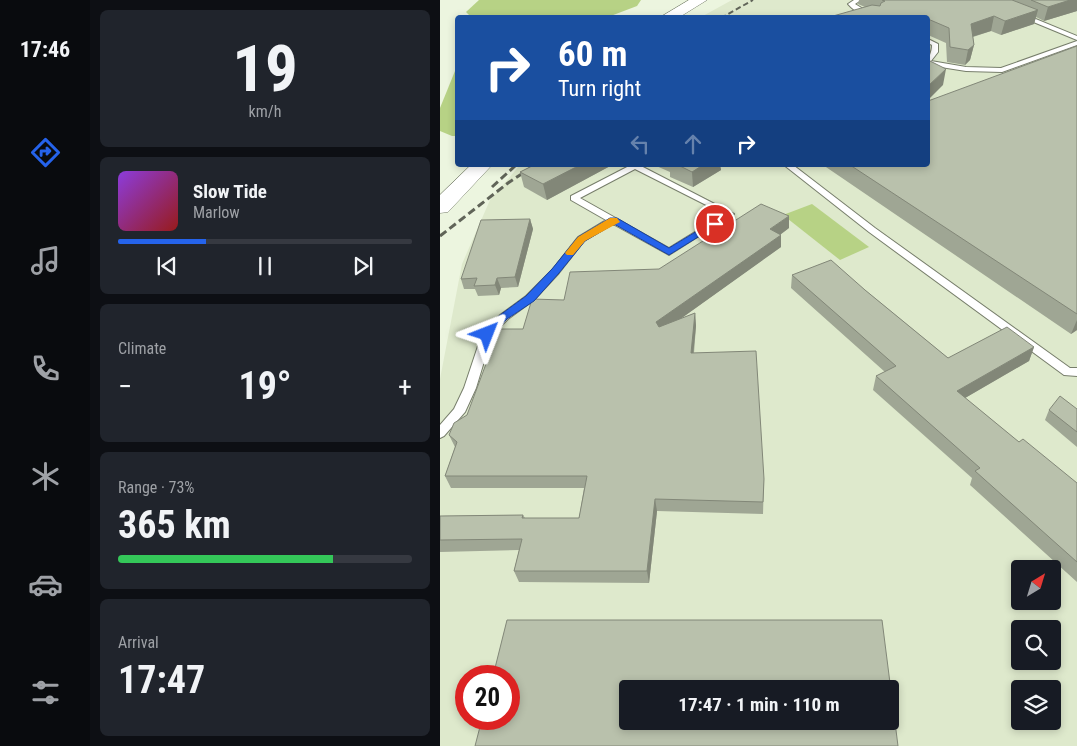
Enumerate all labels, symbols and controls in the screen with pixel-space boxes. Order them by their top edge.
text: 19 [232,31,298,107]
text: 60 m [558,34,627,75]
icon: right [475,35,540,100]
text: 17:46 [20,37,70,62]
text: Turn right [558,76,641,101]
text: km/h [249,102,281,121]
icon: left [626,130,654,158]
icon: ahead [679,130,707,158]
icon: right [732,130,760,158]
icon: directions [28,135,63,170]
text: Slow Tide [193,180,267,203]
text: Marlow [193,203,240,222]
pin [694,203,736,245]
icon: arrive [701,210,729,238]
icon: music [28,243,63,278]
icon: previous [153,252,181,280]
icon: pause [251,252,279,280]
icon: next [349,252,377,280]
position arrow [460,307,512,359]
text: Climate [118,339,166,358]
icon: phone [28,351,63,386]
text: 19° [238,364,292,408]
text: − [118,370,132,403]
text: + [398,370,412,403]
icon: climate [28,459,63,494]
text: Range · 73% [118,478,194,497]
text: 365 km [118,503,231,547]
north arrow [1011,560,1061,610]
map controls [1011,560,1061,730]
icon: car [28,567,63,602]
button: search [1011,620,1061,670]
text: Arrival [118,633,159,652]
text: 17:47 [118,658,205,702]
speed limit sign: 20 [455,665,520,730]
icon: filters [28,675,63,710]
button: layers [1011,680,1061,730]
text: 17:47 · 1 min · 110 m [678,693,840,716]

